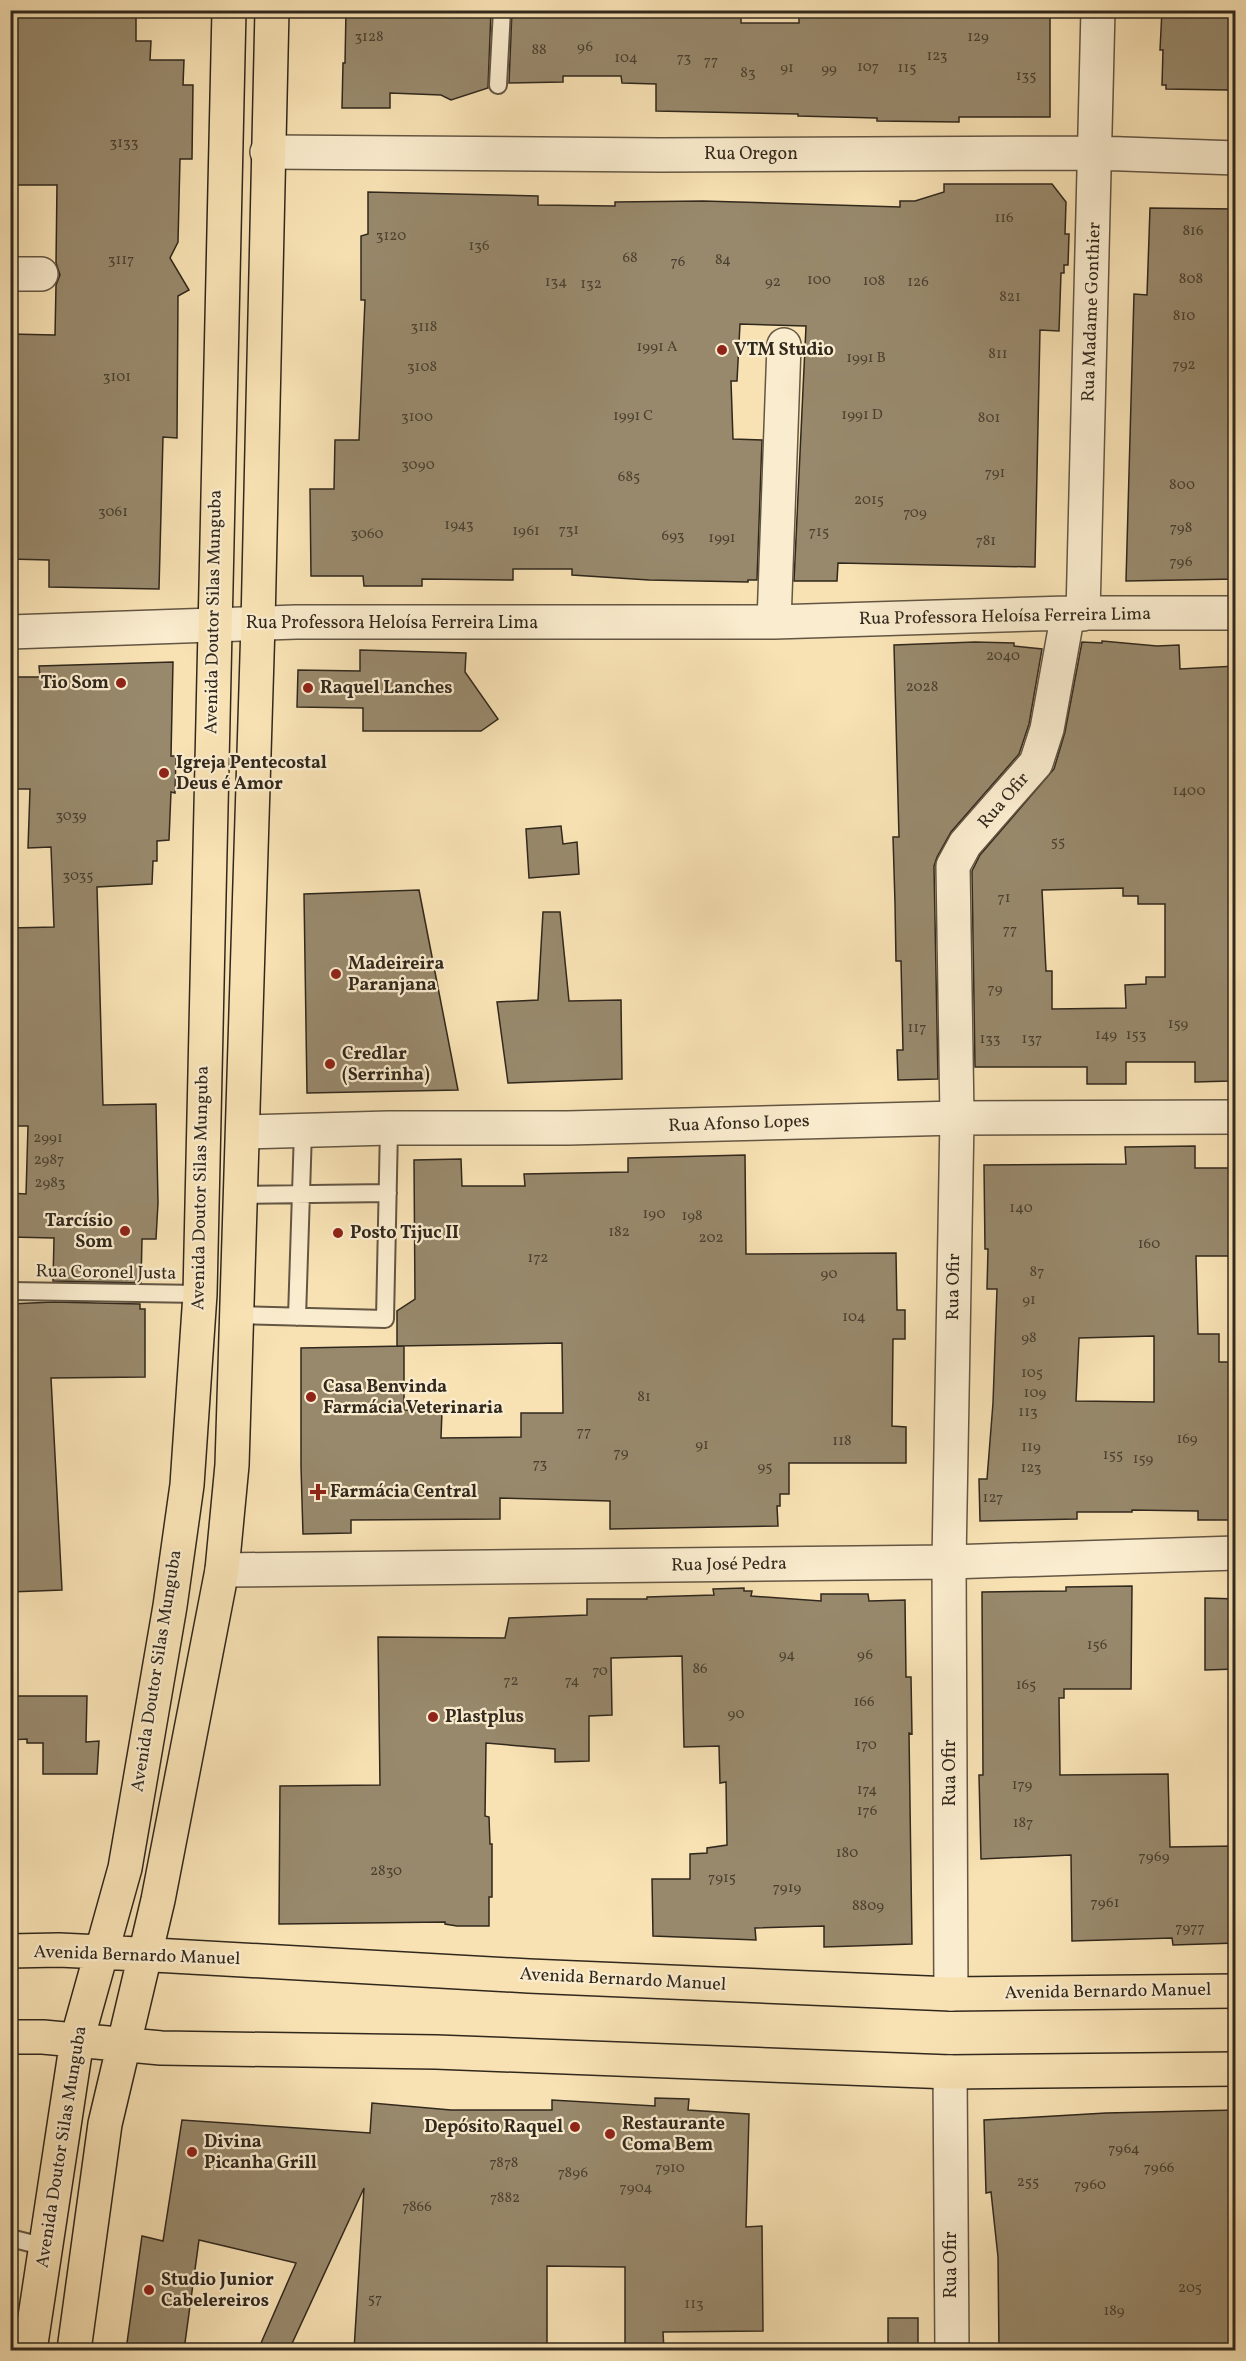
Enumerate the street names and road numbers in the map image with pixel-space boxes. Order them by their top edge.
street label: Rua Oregon [704,142,798,167]
street label: Rua Madame Gonthier [1076,221,1108,402]
street label: Avenida Doutor Silas Munguba [199,490,229,734]
street label: Rua Professora Heloísa Ferreira Lima [859,602,1151,632]
street label: Rua Professora Heloísa Ferreira Lima [246,611,538,636]
street label: Rua Ofir [973,767,1036,834]
street label: Avenida Doutor Silas Munguba [186,1066,216,1310]
street label: Rua Afonso Lopes [668,1109,810,1139]
street label: Rua Ofir [941,1253,967,1321]
street label: Rua Coronel Justa [35,1259,177,1287]
street label: Avenida Doutor Silas Munguba [126,1548,188,1794]
street label: Rua José Pedra [671,1551,787,1579]
street label: Rua Ofir [938,1739,963,1807]
street label: Avenida Bernardo Manuel [33,1940,241,1972]
street label: Avenida Bernardo Manuel [519,1962,727,1998]
street label: Avenida Bernardo Manuel [1004,1978,1212,2006]
street label: Avenida Doutor Silas Munguba [31,2024,93,2270]
street label: Rua Ofir [939,2231,964,2299]

